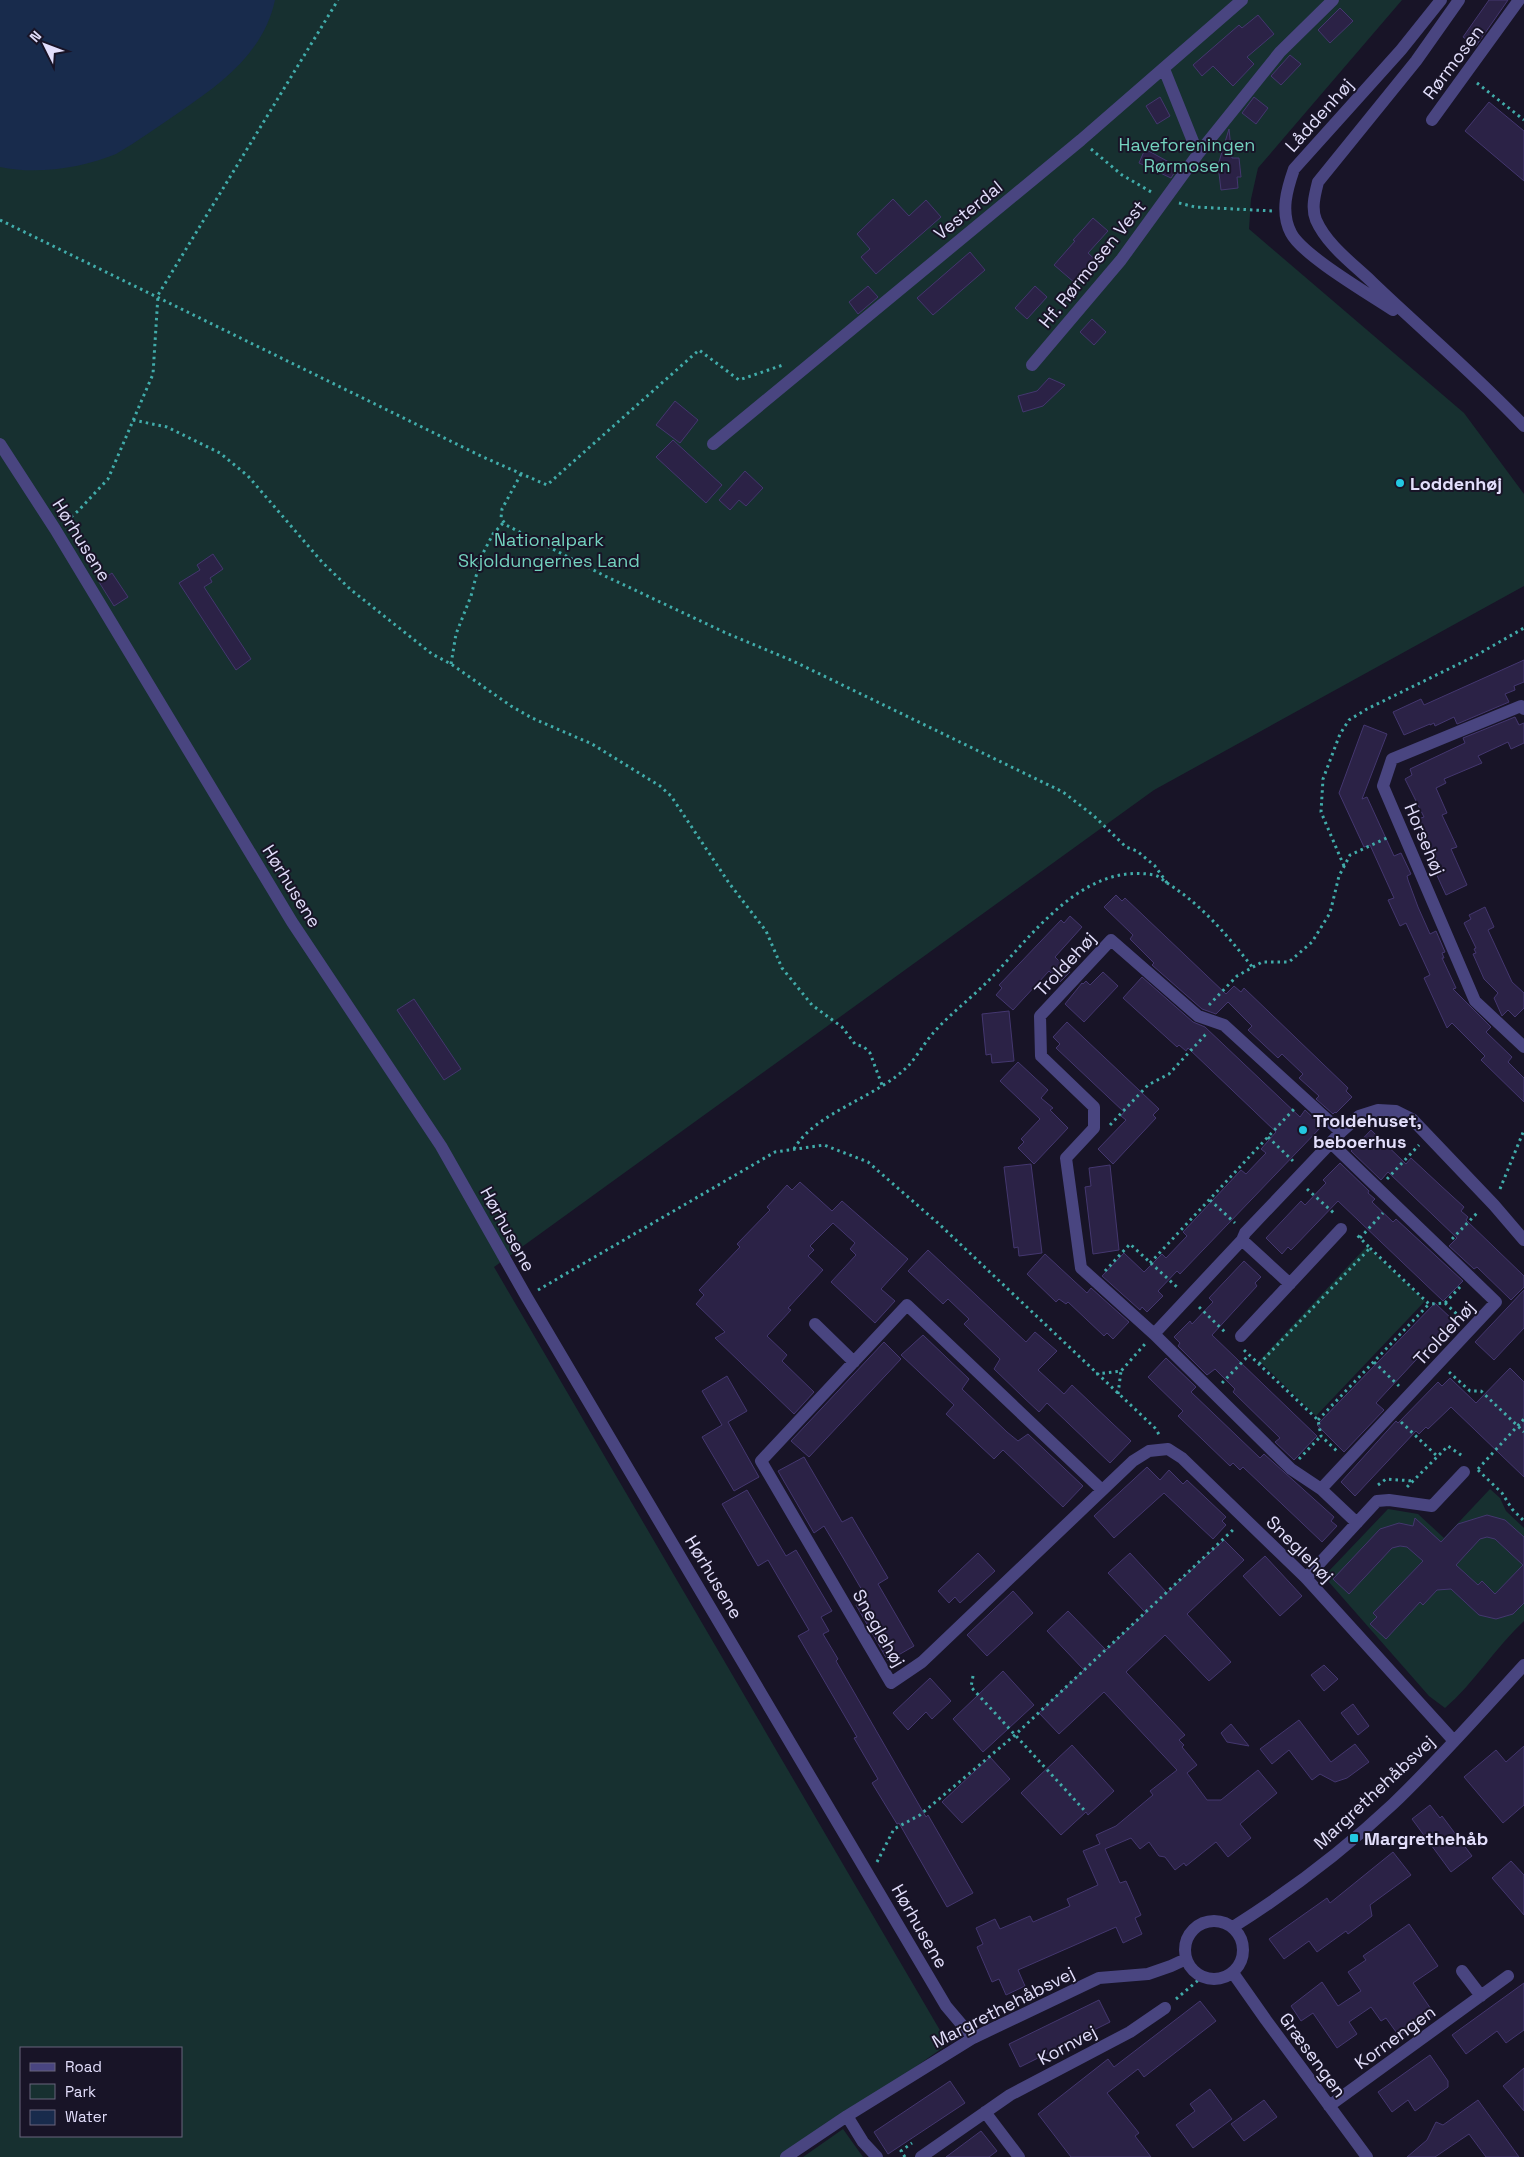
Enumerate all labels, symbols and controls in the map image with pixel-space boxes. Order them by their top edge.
north arrow [20,20,70,70]
street label: Rørmosen [1418,20,1488,104]
text: N [26,27,45,46]
street label: Låddenhøj [1280,73,1358,157]
park label: Haveforeningen Rørmosen [1119,133,1255,177]
street label: Vesterdal [929,175,1007,245]
street label: Hf. Rørmosen Vest [1034,196,1150,332]
place label: Loddenhøj [1410,472,1502,495]
marker: Loddenhøj [1394,477,1406,489]
street label: Hørhusene [47,494,117,586]
park label: Nationalpark Skjoldungernes Land [458,528,640,572]
street label: Horsehøj [1400,799,1450,879]
street label: Hørhusene [257,840,327,932]
street label: Troldehøj [1029,927,1101,1001]
place label: Troldehuset, beboerhus [1313,1109,1422,1153]
marker: Troldehuset, beboerhus [1297,1124,1309,1136]
street label: Hørhusene [475,1183,541,1275]
street label: Troldehøj [1408,1296,1480,1370]
street label: Sneglehøj [1261,1510,1339,1588]
street label: Hørhusene [680,1531,748,1623]
street label: Sneglehøj [848,1585,910,1671]
street label: Margrethehåbsvej [1309,1730,1439,1854]
place label: Margrethehåb [1364,1827,1488,1849]
marker: Margrethehåb [1348,1832,1360,1844]
street label: Hørhusene [887,1880,953,1972]
street label: Margrethehåbsvej [928,1961,1078,2053]
street label: Kornengen [1350,2000,1440,2074]
street label: Græsengen [1274,2008,1352,2102]
street label: Kornvej [1033,2020,1101,2070]
legend [20,2047,182,2137]
text: Road [65,2057,102,2076]
text: Park [65,2082,96,2101]
text: Water [65,2107,108,2126]

